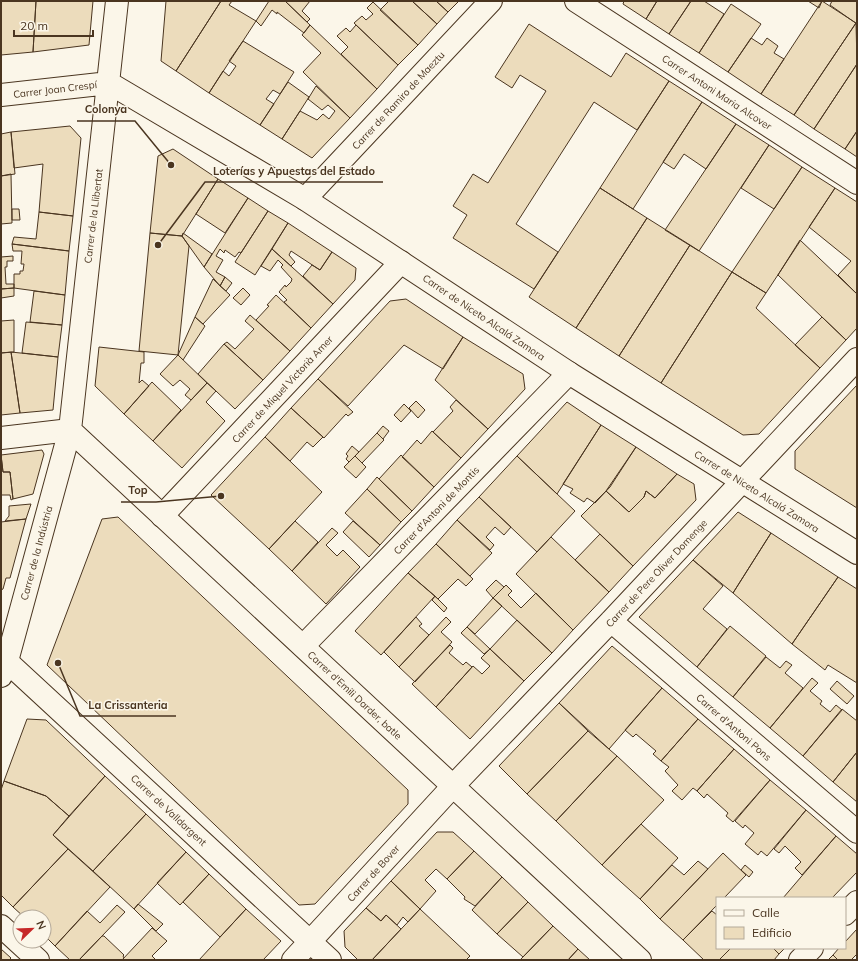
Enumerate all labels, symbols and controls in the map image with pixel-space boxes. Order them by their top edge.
scale bar [14,12,93,38]
text: 20 m [20,18,48,33]
street label: Carrer de Ramiro de Maeztu [349,48,447,152]
street label: Carrer Antoni Maria Alcover [659,52,774,133]
street label: Carrer Joan Crespí [12,78,98,101]
callout: Colonya [77,98,135,121]
text: Colonya [85,102,127,116]
callout: Loterías y Apuestas del Estado [205,159,383,182]
text: Loterías y Apuestas del Estado [213,164,375,178]
street label: Carrer de la Llibertat [81,168,106,264]
street label: Carrer de Niceto Alcalá Zamora [420,271,547,363]
street label: Carrer de Miquel Victorià Amer [229,333,336,446]
street label: Carrer de Niceto Alcalá Zamora [692,447,822,535]
street label: Carrer d'Antoni de Montis [391,463,482,557]
callout: Top [121,479,156,502]
text: Top [128,483,148,497]
street label: Carrer de la Indústria [18,504,55,602]
street label: Carrer de Pere Oliver Domenge [603,517,710,630]
street label: Carrer d'Emili Darder, batle [305,648,405,742]
street label: Carrer d'Antoni Pons [693,691,774,764]
callout: La Crissanteria [80,693,176,716]
text: La Crissanteria [88,698,168,712]
street label: Carrer de Valldargent [128,772,210,849]
street label: Carrer de Bover [344,842,403,905]
legend [716,897,846,949]
text: Calle [752,905,779,920]
north arrow [12,909,52,949]
text: N [33,919,49,932]
text: Edificio [752,925,792,940]

